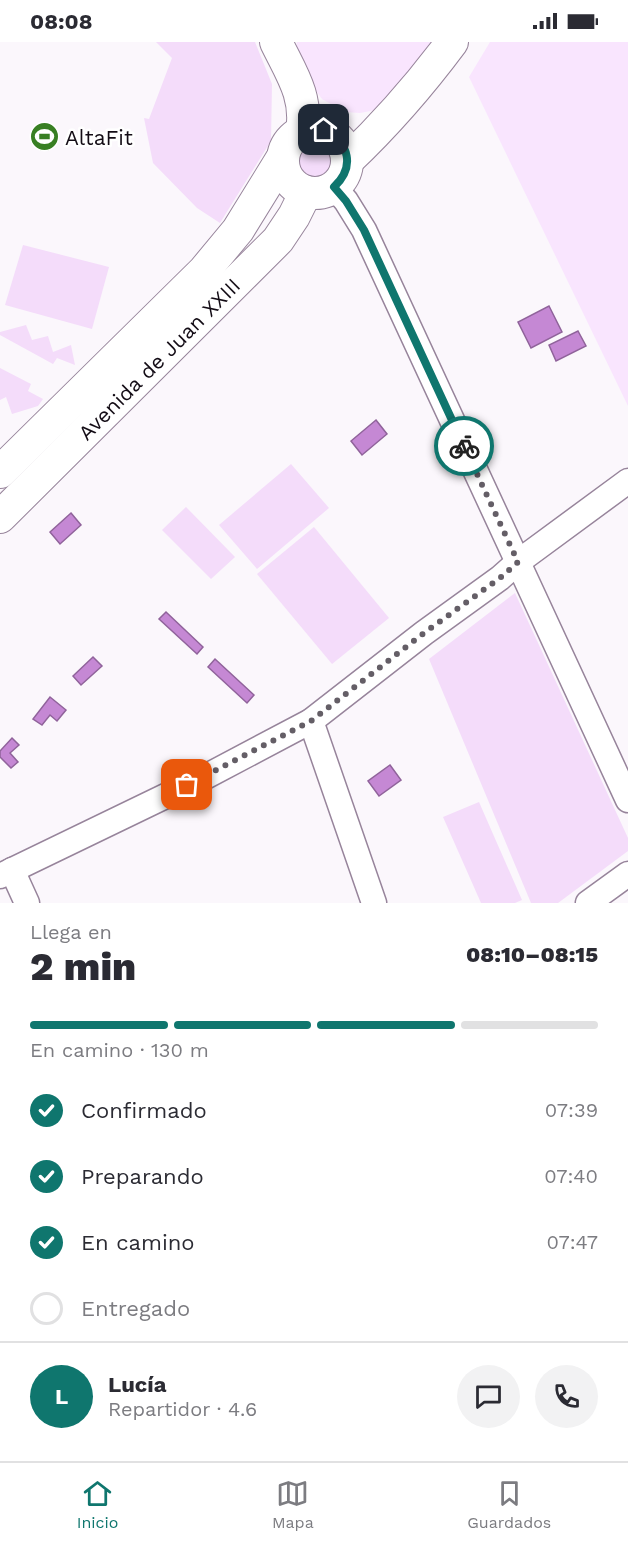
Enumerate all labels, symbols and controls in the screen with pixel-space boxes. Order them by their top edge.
text: 08:08 [30,9,93,34]
pin [298,104,349,155]
icon: home [307,113,340,146]
sports icon: AltaFit [28,121,60,153]
place label: AltaFit [65,125,133,150]
street label: Avenida de Juan XXIII [73,273,245,445]
courier [434,416,494,476]
icon: bike [448,430,481,463]
pin [161,759,212,810]
icon: bag [170,768,203,801]
text: Llega en [30,920,112,944]
text: 08:10–08:15 [466,942,598,967]
text: 2 min [30,944,136,989]
text: En camino · 130 m [30,1038,209,1062]
icon: check [30,1094,63,1127]
text: Confirmado [81,1098,207,1123]
text: 07:39 [545,1098,598,1122]
icon: check [30,1160,63,1193]
text: Preparando [81,1164,204,1189]
text: 07:40 [544,1164,598,1188]
icon: check [30,1226,63,1259]
text: En camino [81,1230,195,1255]
text: 07:47 [546,1230,598,1254]
text: Entregado [81,1296,190,1321]
button: chat [457,1365,520,1428]
button: phone [535,1365,598,1428]
text: Lucía [108,1372,166,1397]
text: L [55,1384,68,1409]
text: Repartidor · 4.6 [108,1397,257,1421]
tab: Inicio [77,1477,118,1532]
tab: Mapa [272,1477,314,1532]
tab: Guardados [467,1477,551,1532]

